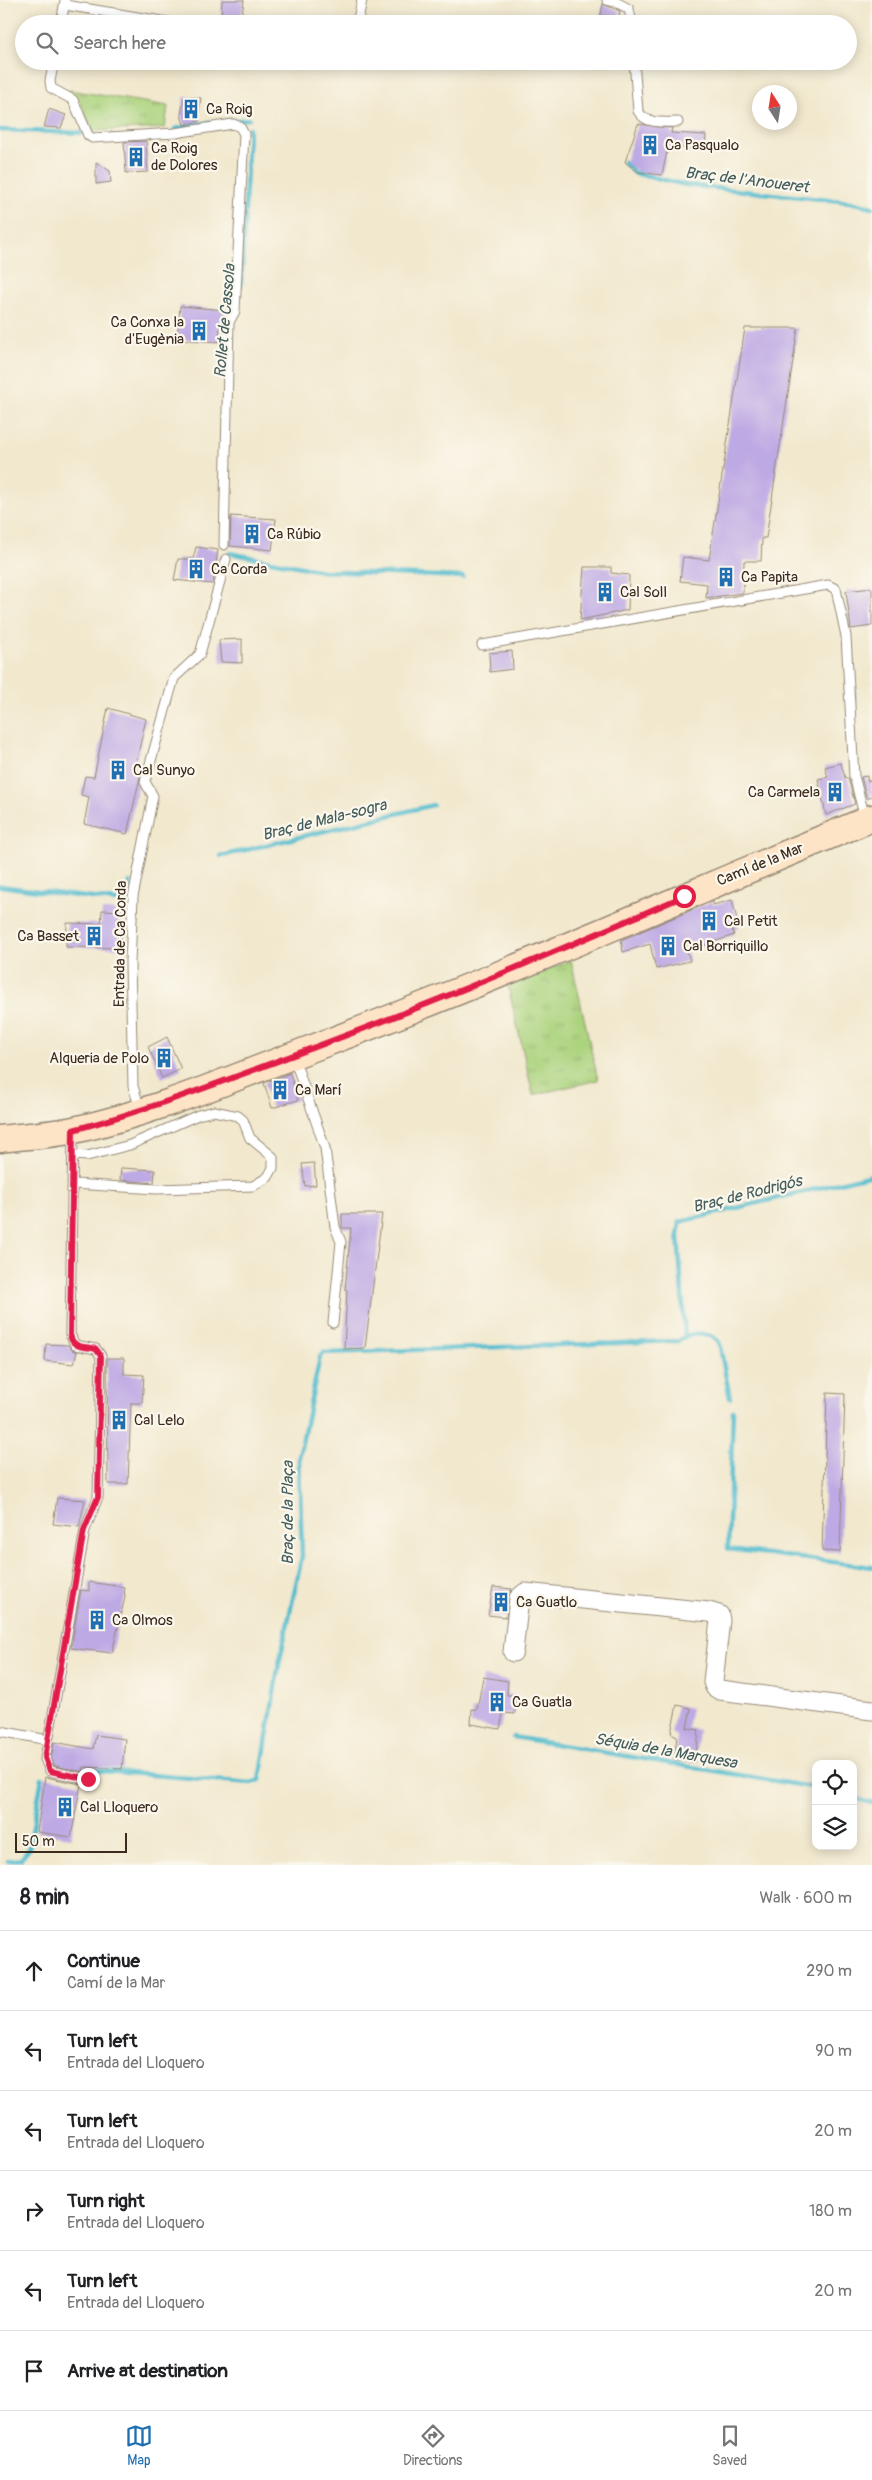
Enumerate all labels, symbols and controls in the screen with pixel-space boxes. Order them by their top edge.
search box [15,15,857,70]
icon: search [33,29,61,57]
text: Search here [73,31,166,55]
north arrow [752,85,797,130]
building icon: Ca Roig [180,98,202,120]
place label: Ca Roig [206,100,252,119]
building icon: Ca Pasqualo [639,134,661,156]
place label: Ca Pasqualo [665,136,739,155]
place label: Ca Roig de Dolores [151,139,218,175]
building icon: Ca Roig de Dolores [125,146,147,168]
water label: Braç de l'Anoueret [684,162,811,198]
water label: Rollet de Cassola [210,262,240,379]
place label: Ca Conxa la d'Eugènia [111,313,184,349]
building icon: Ca Conxa la d'Eugènia [188,320,210,342]
building icon: Ca Rúbio [241,523,263,545]
place label: Ca Rúbio [267,525,321,544]
building icon: Ca Corda [185,558,207,580]
place label: Ca Corda [211,560,267,579]
building icon: Ca Papita [715,566,737,588]
place label: Ca Papita [741,568,798,587]
building icon: Cal Soll [594,581,616,603]
place label: Cal Soll [620,583,667,602]
building icon: Cal Sunyo [107,759,129,781]
place label: Cal Sunyo [133,761,195,780]
building icon: Ca Carmela [824,781,846,803]
place label: Ca Carmela [748,783,820,802]
water label: Braç de Mala-sogra [260,794,390,845]
street label: Camí de la Mar [714,838,807,891]
street label: Entrada de Ca Corda [110,881,131,1007]
route start [673,885,696,908]
building icon: Cal Petit [698,910,720,932]
place label: Cal Petit [724,912,778,931]
building icon: Ca Basset [83,925,105,947]
place label: Ca Basset [17,927,80,946]
building icon: Cal Borriquillo [657,935,679,957]
place label: Cal Borriquillo [683,937,768,956]
building icon: Alqueria de Polo [153,1047,175,1069]
place label: Alqueria de Polo [49,1049,149,1068]
building icon: Ca Marí [269,1079,291,1101]
place label: Ca Marí [295,1081,342,1100]
water label: Braç de Rodrigós [691,1170,806,1217]
building icon: Cal Lelo [108,1409,130,1431]
place label: Cal Lelo [134,1411,185,1430]
water label: Braç de la Plaça [278,1460,298,1565]
building icon: Ca Guatlo [490,1591,512,1613]
place label: Ca Guatlo [516,1593,577,1612]
building icon: Ca Olmos [86,1609,108,1631]
place label: Ca Olmos [112,1611,173,1630]
building icon: Ca Guatla [486,1691,508,1713]
place label: Ca Guatla [512,1693,572,1712]
water label: Séquia de la Marquesa [593,1729,740,1774]
map controls [812,1760,857,1850]
button: locate [812,1760,857,1805]
route end [77,1768,100,1791]
building icon: Cal Lloquero [54,1796,76,1818]
place label: Cal Lloquero [80,1798,158,1817]
button: layers [812,1805,857,1850]
scale bar [15,1830,128,1853]
text: 50 m [22,1833,55,1850]
text: 8 min [20,1884,69,1911]
text: Walk · 600 m [759,1888,852,1908]
text: Continue [67,1949,140,1973]
icon: ahead [20,1957,48,1985]
text: 290 m [806,1961,852,1981]
text: Camí de la Mar [67,1973,165,1993]
text: Turn left [67,2029,137,2053]
icon: left [20,2037,48,2065]
text: 90 m [815,2041,852,2061]
text: Entrada del Lloquero [67,2053,205,2073]
text: Turn left [67,2109,137,2133]
icon: left [20,2117,48,2145]
text: 20 m [814,2121,852,2141]
text: Entrada del Lloquero [67,2133,205,2153]
text: Turn right [67,2189,145,2213]
icon: right [20,2197,48,2225]
text: 180 m [809,2201,852,2221]
text: Entrada del Lloquero [67,2213,205,2233]
text: Turn left [67,2269,137,2293]
icon: left [20,2277,48,2305]
text: 20 m [814,2281,852,2301]
text: Entrada del Lloquero [67,2293,205,2313]
icon: arrive [20,2357,48,2385]
text: Arrive at destination [67,2359,228,2383]
tab: Map [125,2422,153,2469]
tab: Directions [403,2422,462,2469]
tab: Saved [712,2422,747,2469]

